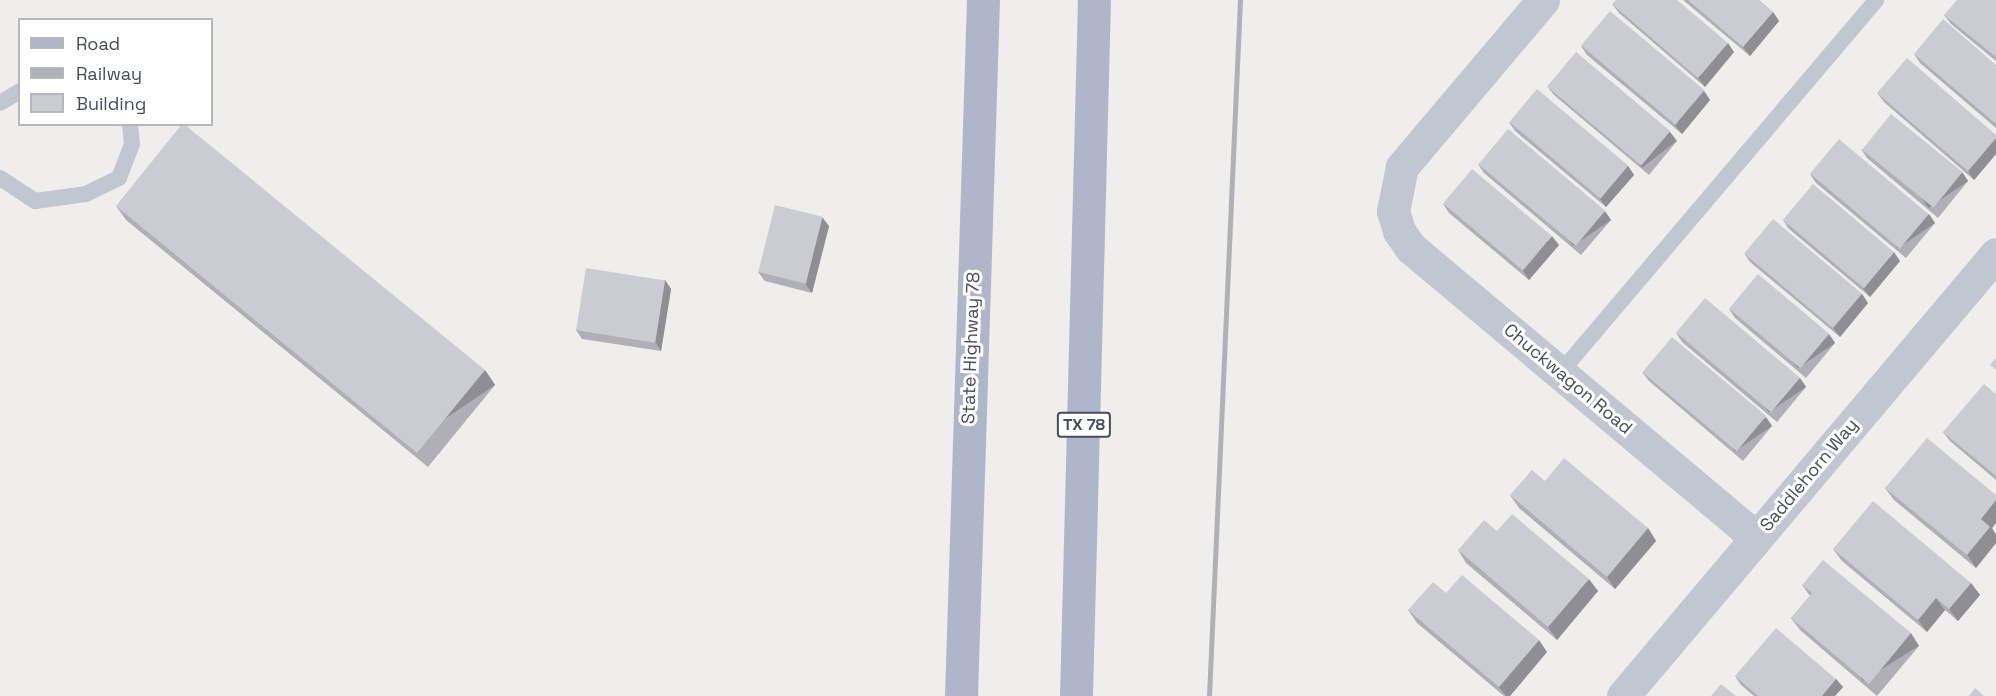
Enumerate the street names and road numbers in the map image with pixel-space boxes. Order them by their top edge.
street label: State Highway 78 [958,271,984,425]
street label: Chuckwagon Road [1499,319,1637,439]
road number: TX 78 [1056,412,1112,438]
street label: Saddlehorn Way [1756,414,1862,536]

